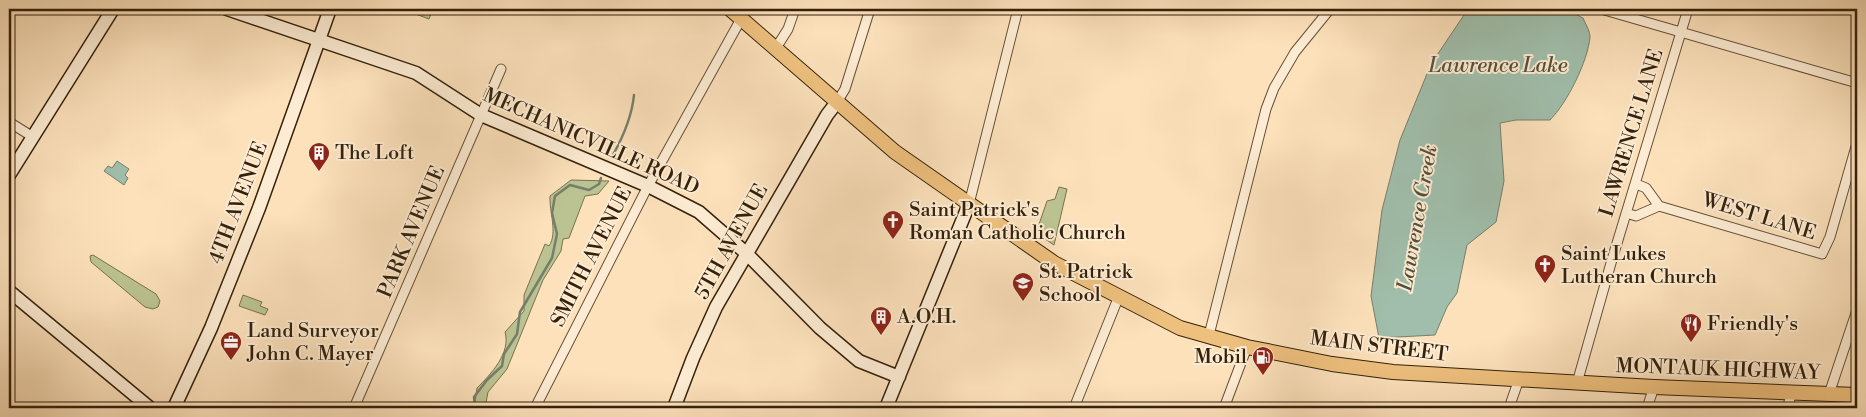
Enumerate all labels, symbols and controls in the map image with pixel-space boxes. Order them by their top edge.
street label: LAWRENCE LANE [1595,46,1669,220]
water label: Lawrence Lake [1427,53,1568,79]
street label: MECHANICVILLE ROAD [479,83,703,201]
street label: 4TH AVENUE [204,138,274,268]
building icon: The Loft [307,141,331,172]
place label: The Loft [335,141,414,166]
water label: Lawrence Creek [1392,143,1444,294]
street label: PARK AVENUE [373,162,451,302]
street label: 5TH AVENUE [690,180,774,304]
street label: SMITH AVENUE [546,183,638,331]
street label: WEST LANE [1698,188,1819,246]
place label: Saint Patrick's Roman Catholic Church [909,198,1126,246]
church icon: Saint Patrick's Roman Catholic Church [881,209,905,240]
place label: Saint Lukes Lutheran Church [1561,242,1717,290]
church icon: Saint Lukes Lutheran Church [1533,253,1557,284]
place label: St. Patrick School [1039,260,1134,308]
school or university icon: St. Patrick School [1011,271,1035,302]
building icon: A.O.H. [869,305,893,336]
place label: A.O.H. [896,305,956,330]
restaurant icon: Friendly's [1679,312,1703,343]
place label: Friendly's [1707,312,1798,337]
place label: Land Surveyor John C. Mayer [246,319,379,367]
street label: MAIN STREET [1309,326,1449,368]
office icon: Land Surveyor John C. Mayer [219,330,243,361]
place label: Mobil [1194,345,1247,370]
fuel station icon: Mobil [1251,345,1275,376]
street label: MONTAUK HIGHWAY [1615,354,1822,386]

